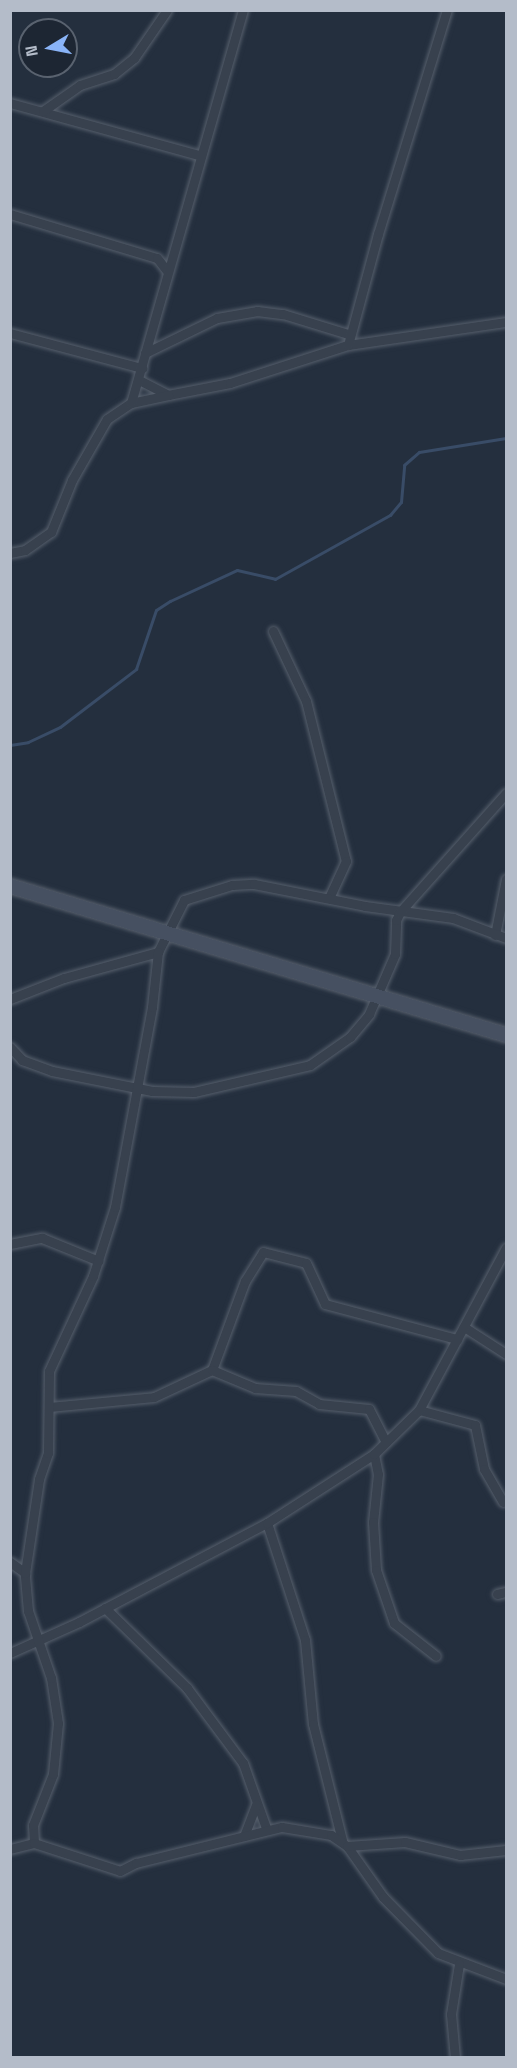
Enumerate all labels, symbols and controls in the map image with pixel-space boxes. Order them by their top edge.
north arrow [18,18,78,78]
text: N [20,44,43,58]

